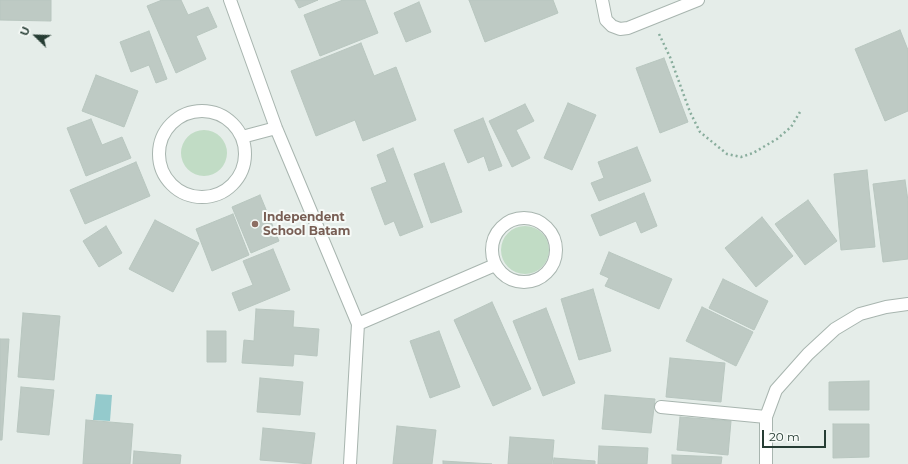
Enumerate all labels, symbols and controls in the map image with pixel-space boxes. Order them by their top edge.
north arrow [16,16,56,56]
text: U [17,25,33,38]
place label: Independent School Batam [263,210,350,238]
marker: Independent School Batam [250,219,260,229]
scale bar [764,422,828,448]
text: 20 m [769,429,800,444]

